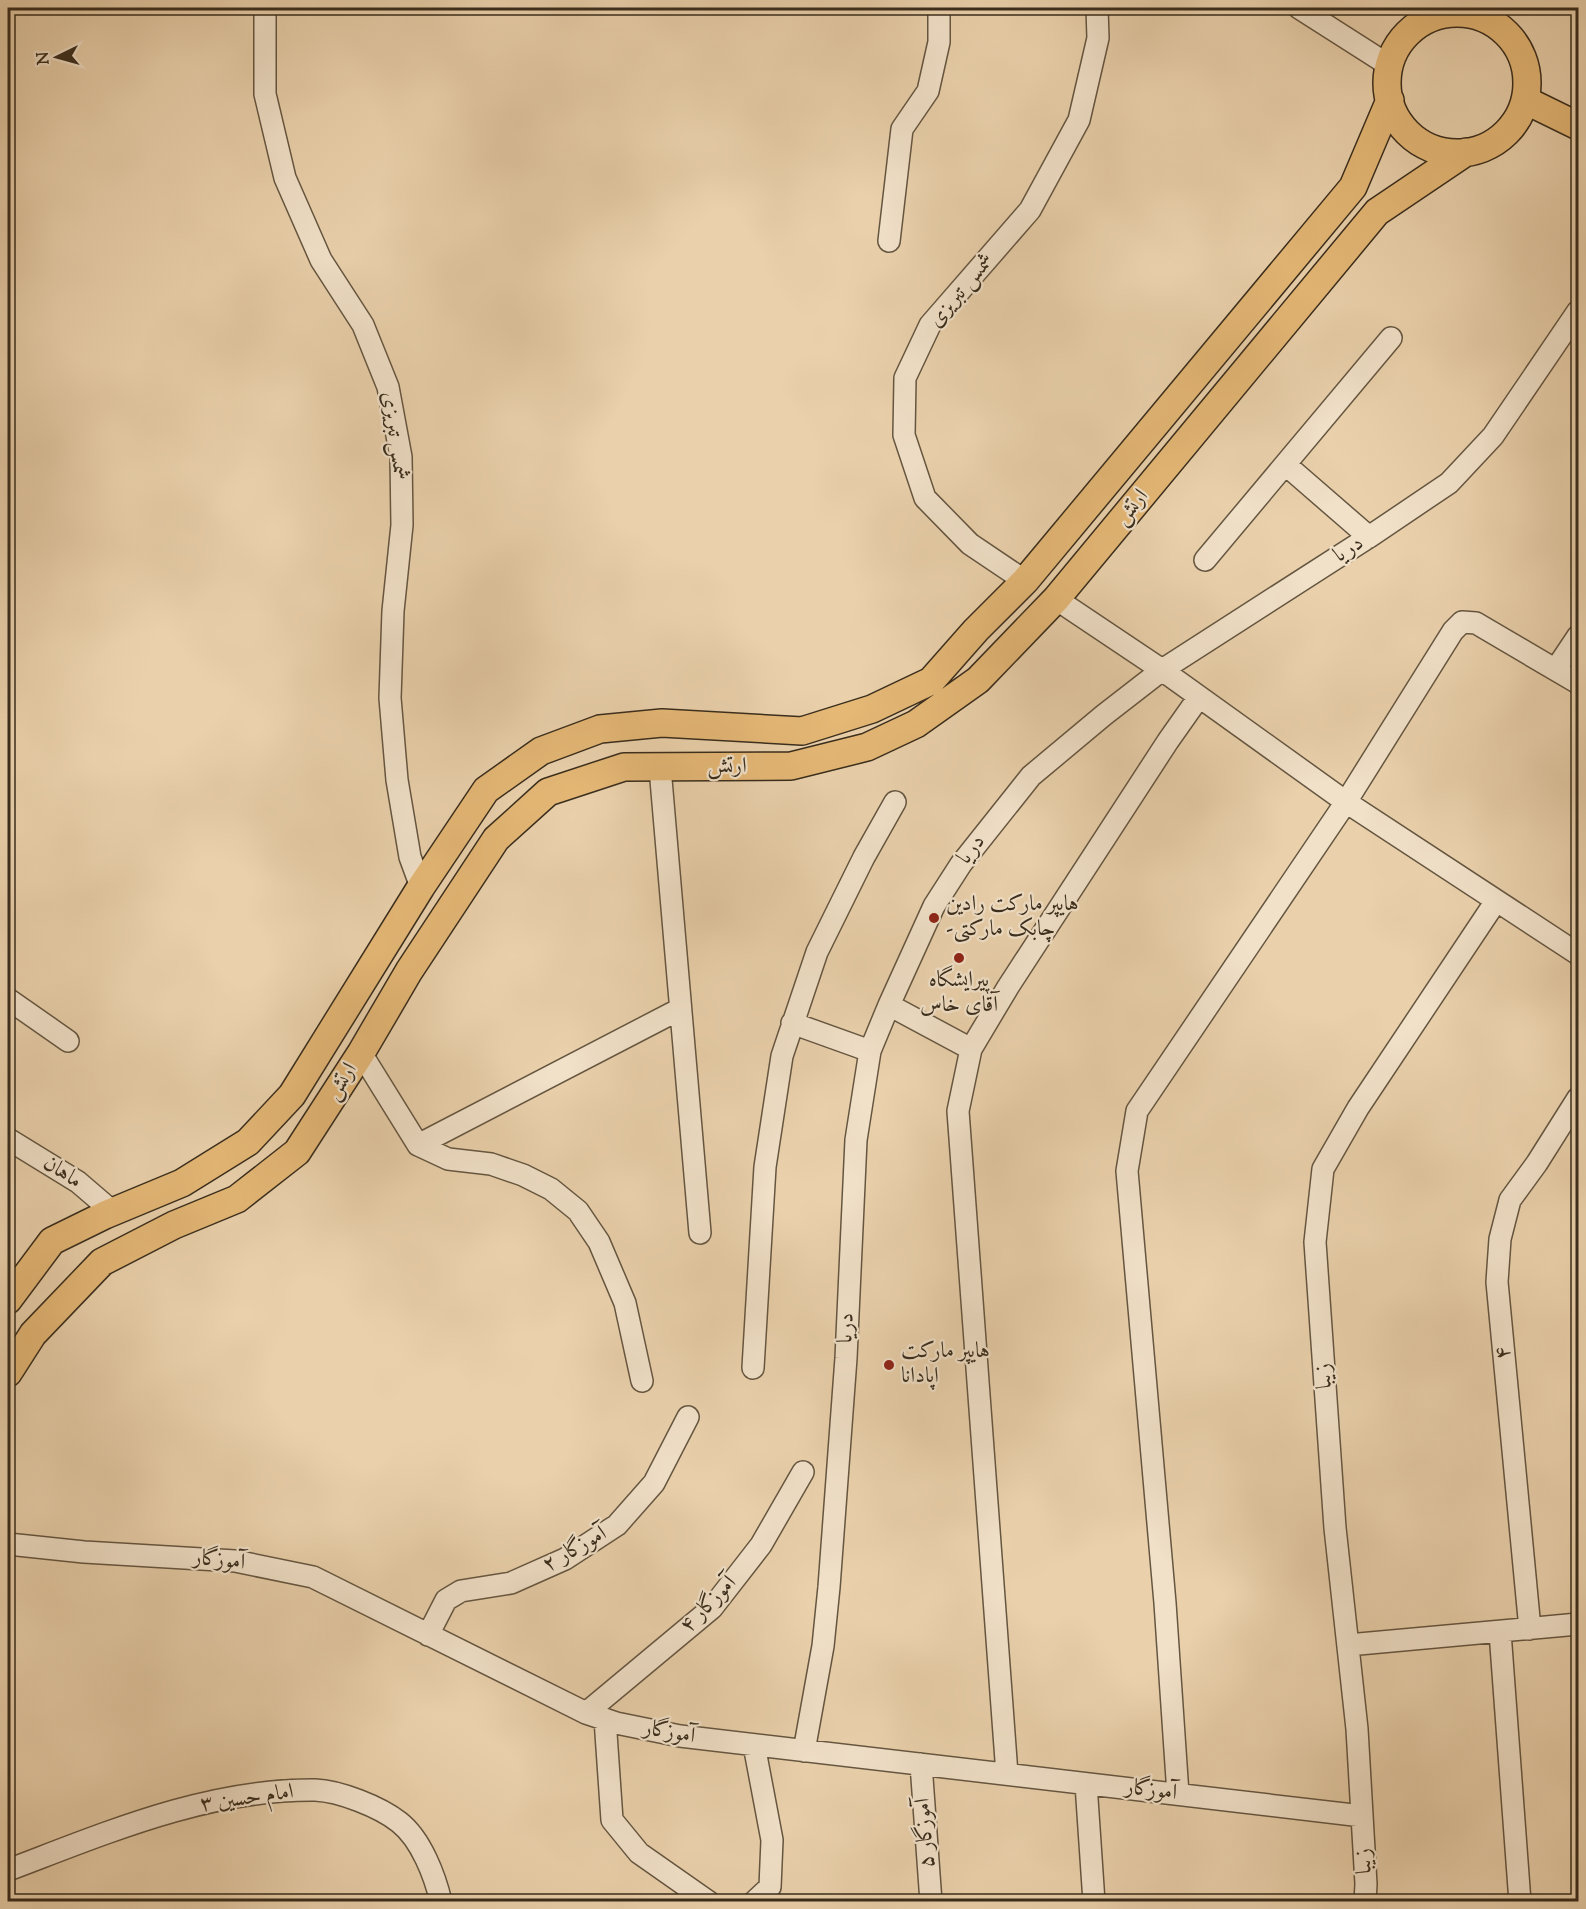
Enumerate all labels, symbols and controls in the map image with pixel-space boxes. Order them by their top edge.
north arrow [27,27,87,87]
text: N [33,51,57,65]
street label: شمس تبریزی [921,247,1003,335]
street label: شمس تبریزی [372,390,416,482]
street label: ارتش [1107,483,1157,533]
street label: دریا [1327,528,1371,572]
street label: ارتش [707,751,747,783]
street label: دریا [950,828,994,872]
place label: هایپر مارکت رادین -چابک مارکتی [946,889,1079,946]
marker: هایپر مارکت رادین -چابک مارکتی [927,911,941,925]
marker: پیرایشگاه آقای خاس [952,951,966,965]
place label: پیرایشگاه آقای خاس [920,965,1000,1022]
street label: ارتش [318,1057,366,1107]
street label: ماهان [36,1148,88,1198]
street label: دریا [830,1312,864,1344]
place label: هایپر مارکت اپادانا [901,1336,990,1393]
street label: ۴ [1487,1345,1521,1361]
marker: هایپر مارکت اپادانا [882,1358,896,1372]
street label: زیبا [1308,1362,1342,1390]
street label: آموزگار ۲ [537,1518,615,1581]
street label: آموزگار [189,1542,249,1580]
street label: آموزگار ۴ [673,1567,746,1641]
street label: آموزگار [639,1712,700,1754]
street label: آموزگار [1121,1772,1181,1810]
street label: امام حسین ۳ [198,1777,296,1822]
street label: آموزگار ۵ [907,1795,944,1869]
street label: زیبا [1348,1847,1382,1875]

